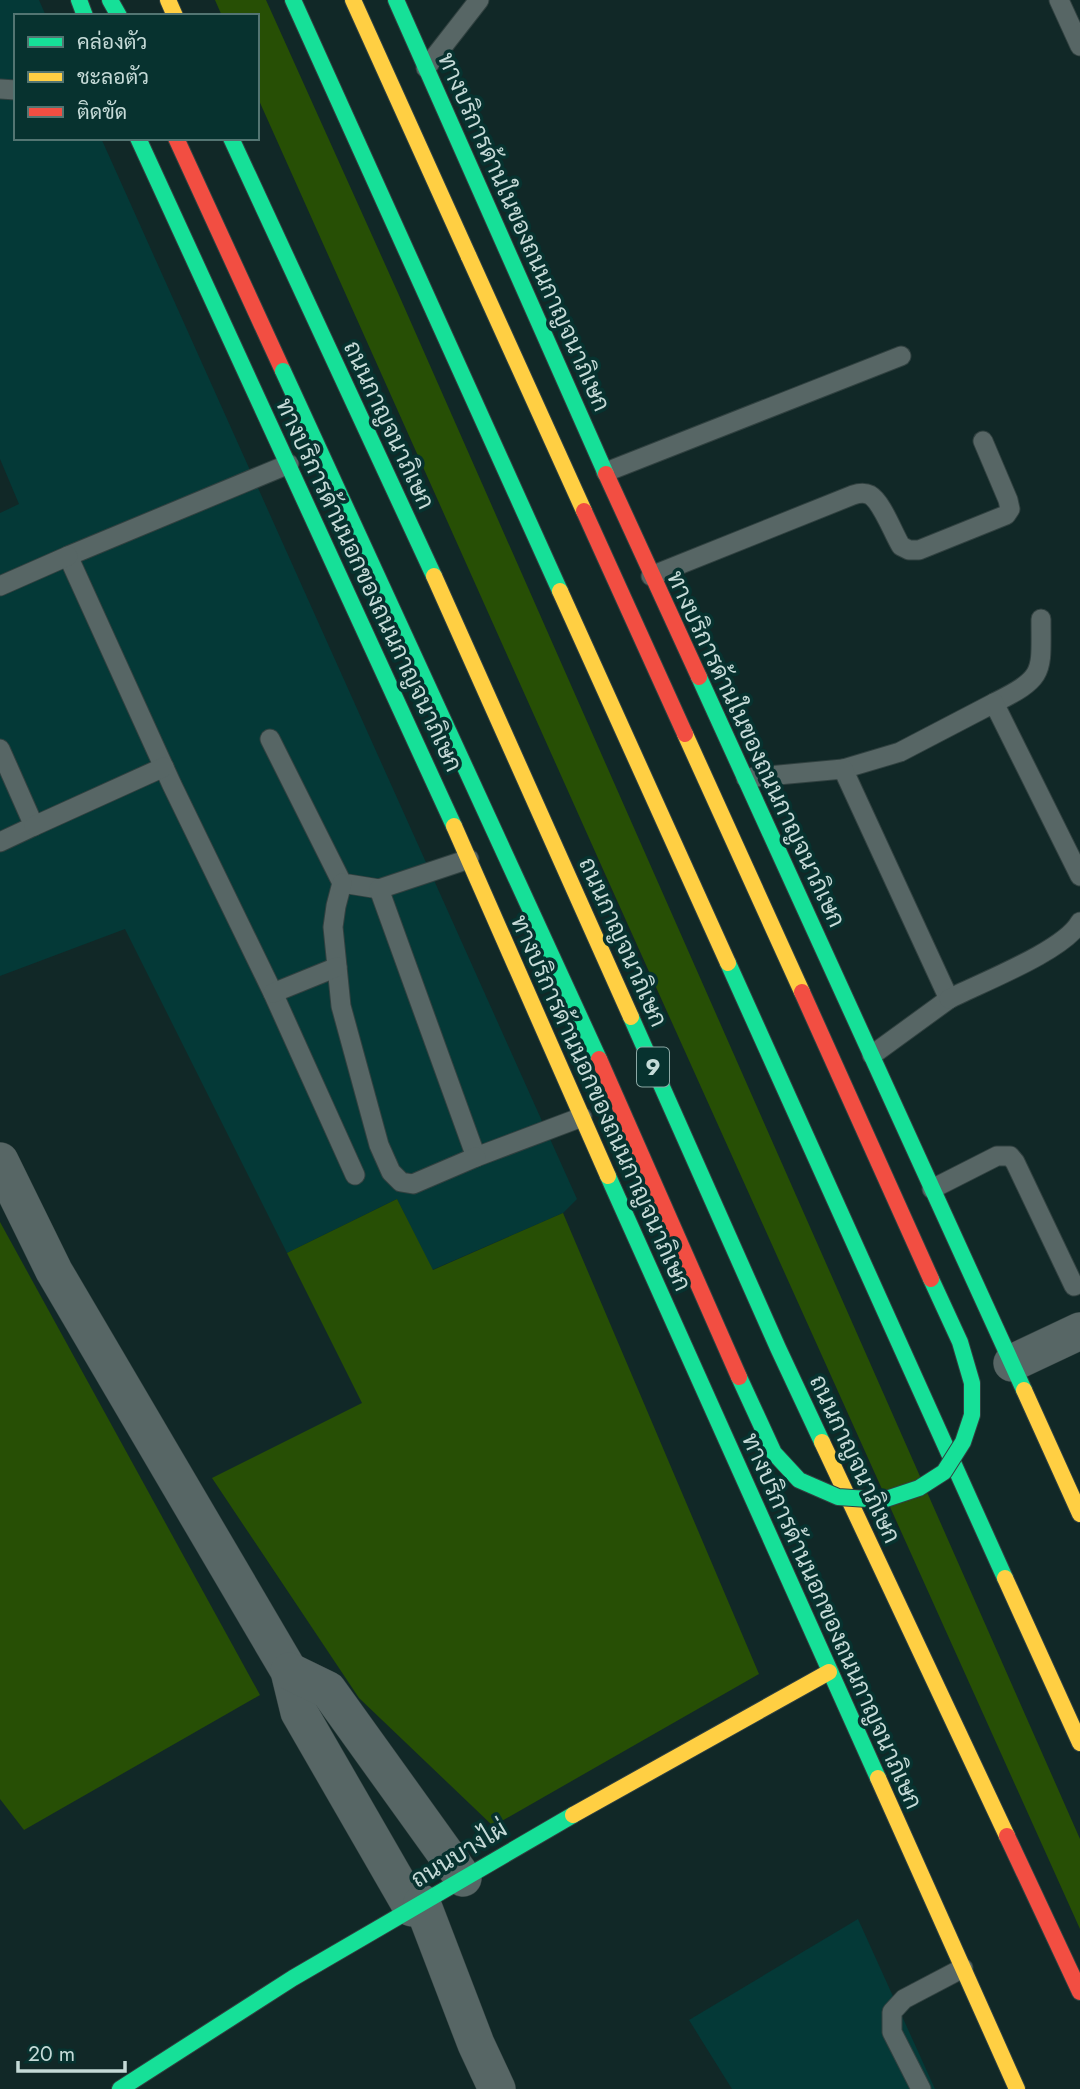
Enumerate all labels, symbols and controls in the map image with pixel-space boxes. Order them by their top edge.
legend [14,14,259,140]
text: คล่องตัว [77,27,147,57]
street label: ทางบริการด้านในของถนนกาญจนาภิเษก [429,47,620,417]
text: ชะลอตัว [77,62,149,92]
text: ติดขัด [77,97,127,127]
street label: ถนนกาญจนาภิเษก [335,335,444,515]
street label: ทางบริการด้านนอกของถนนกาญจนาภิเษก [267,392,472,777]
street label: ทางบริการด้านในของถนนกาญจนาภิเษก [658,565,855,933]
street label: ถนนกาญจนาภิเษก [570,851,677,1032]
street label: ทางบริการด้านนอกของถนนกาญจนาภิเษก [502,909,701,1297]
road number: 9 [637,1048,669,1086]
street label: ถนนกาญจนาภิเษก [801,1369,910,1549]
street label: ทางบริการด้านนอกของถนนกาญจนาภิเษก [733,1427,932,1815]
street label: ถนนบางไผ่ [404,1811,514,1896]
scale bar [18,2030,124,2074]
text: 20 m [28,2039,75,2069]

